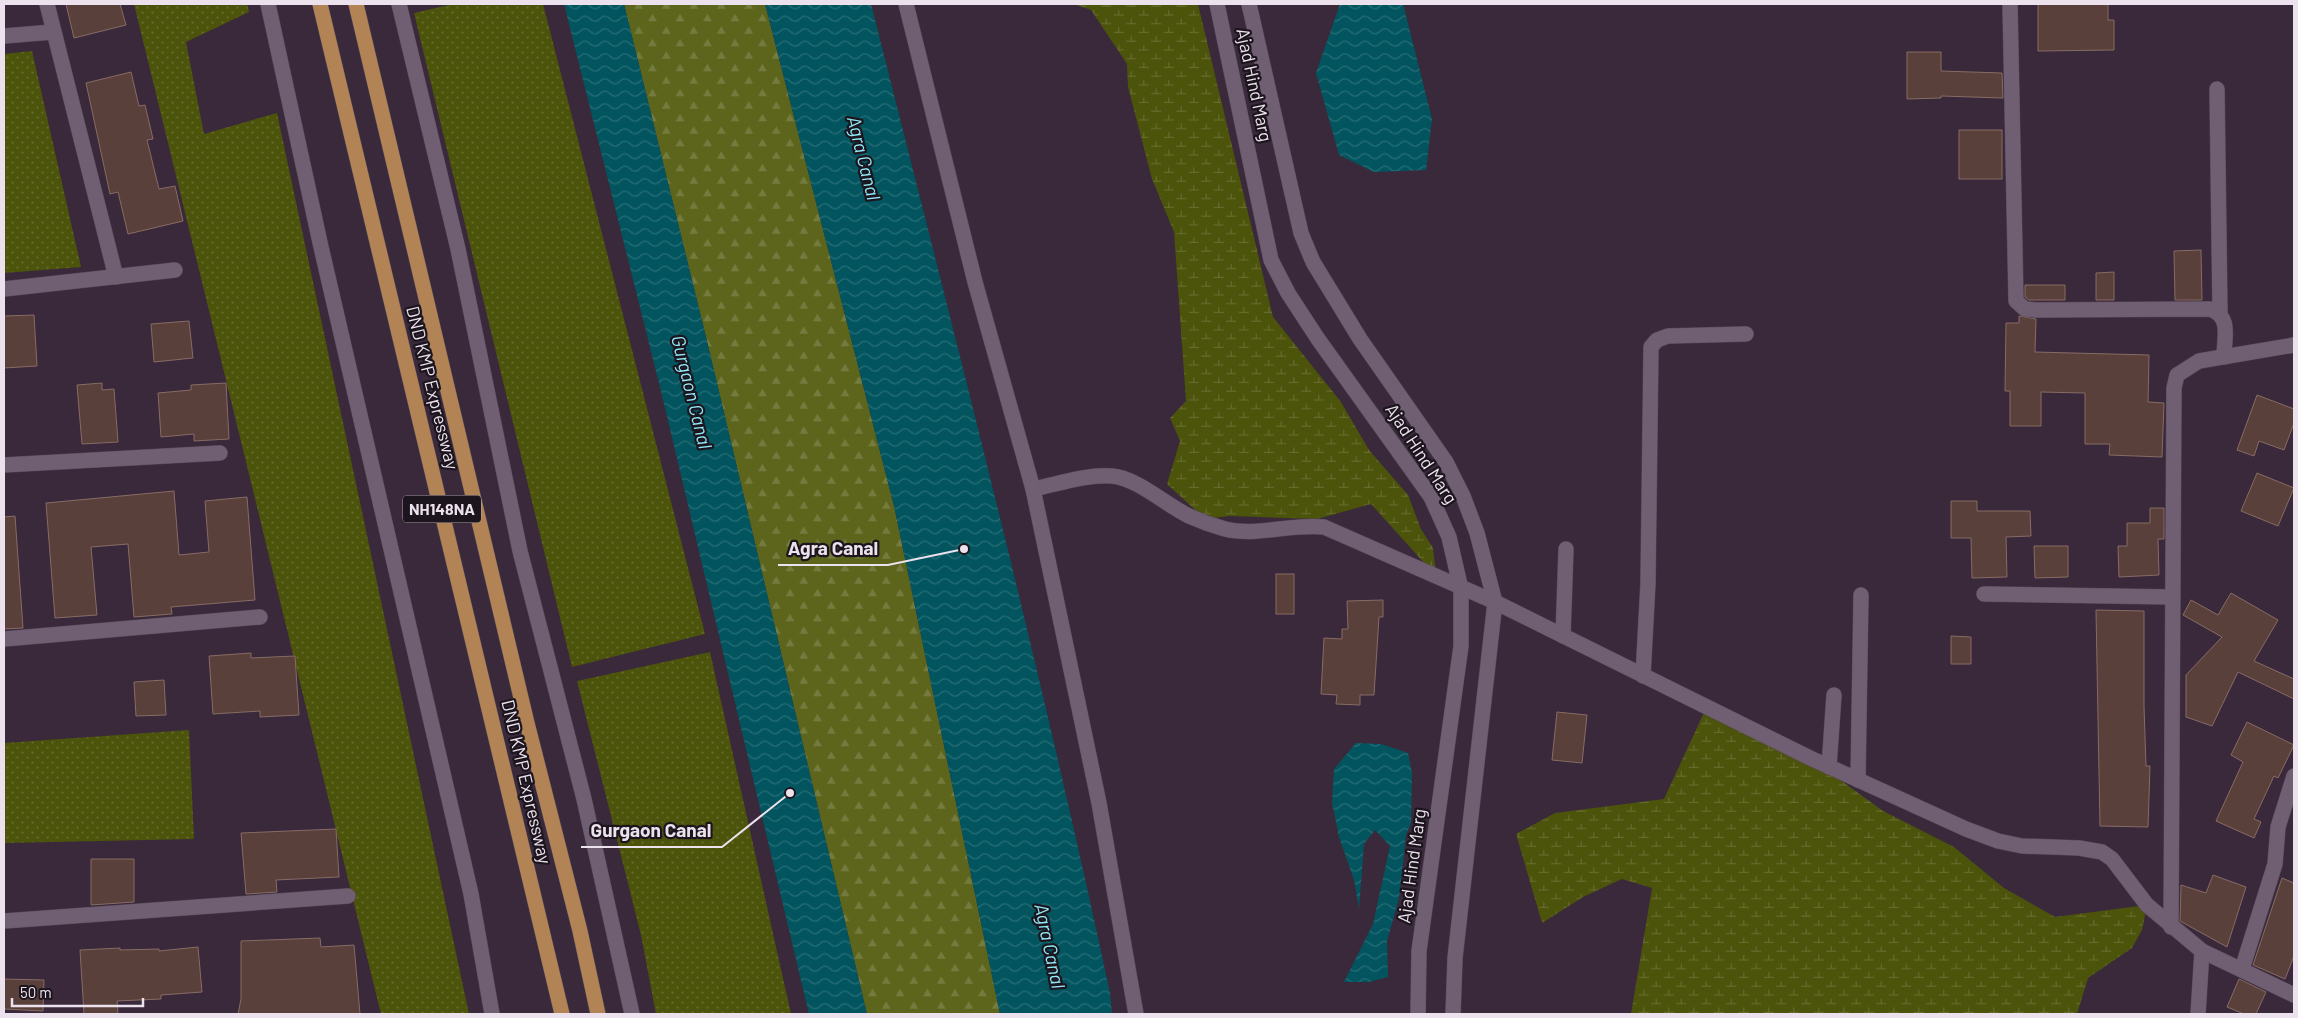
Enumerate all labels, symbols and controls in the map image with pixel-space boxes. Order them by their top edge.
street label: Ajad Hind Marg [1232,26,1278,144]
water label: Agra Canal [843,113,886,203]
street label: DND KMP Expressway [402,304,464,472]
water label: Gurgaon Canal [667,333,718,452]
street label: Ajad Hind Marg [1381,399,1462,508]
road number: NH148NA [403,496,481,522]
callout: Agra Canal [778,531,888,565]
text: Agra Canal [788,536,878,559]
street label: DND KMP Expressway [497,698,557,866]
street label: Ajad Hind Marg [1392,807,1430,925]
callout: Gurgaon Canal [581,813,722,847]
text: Gurgaon Canal [591,818,711,841]
water label: Agra Canal [1030,901,1071,991]
scale bar [12,976,144,1008]
text: 50 m [20,983,52,1001]

